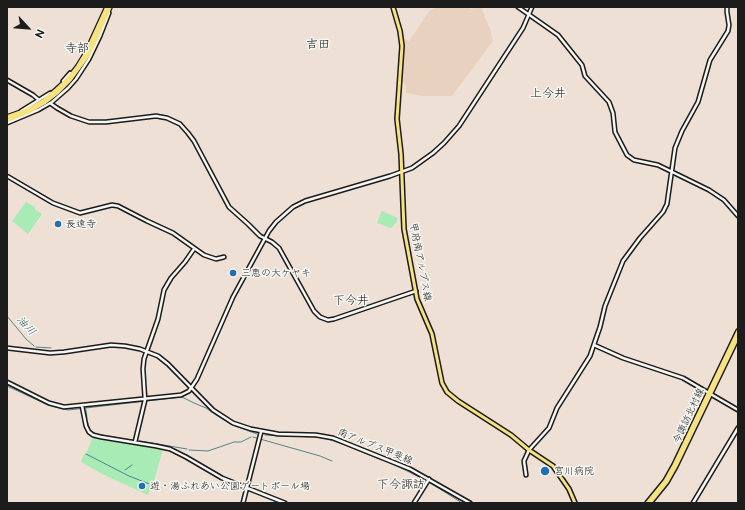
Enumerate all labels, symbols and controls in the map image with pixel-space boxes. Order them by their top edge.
north arrow [8,8,48,48]
text: N [32,27,47,40]
district label: 吉田 [306,38,330,52]
district label: 寺部 [65,42,89,56]
district label: 上今井 [530,87,566,101]
place label: 長遠寺 [66,218,96,230]
marker: 長遠寺 [53,219,63,229]
street label: 甲府南アルプス線 [406,222,434,302]
place label: 三恵の大ケヤキ [241,267,311,279]
marker: 三恵の大ケヤキ [228,268,238,278]
district label: 下今井 [333,294,369,308]
water label: 油川 [14,313,38,339]
street label: 今諏訪北村線 [671,386,707,446]
street label: 南アルプス甲斐線 [336,426,414,468]
marker: 宮川病院 [539,465,551,477]
place label: 宮川病院 [554,465,594,477]
district label: 下今諏訪 [377,478,425,492]
place label: 遊・湯ふれあい公園ゲートボール場 [150,480,310,492]
marker: 遊・湯ふれあい公園ゲートボール場 [137,481,147,491]

